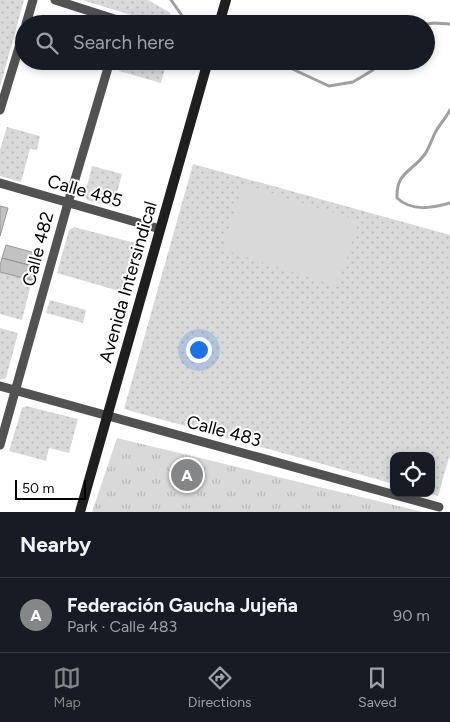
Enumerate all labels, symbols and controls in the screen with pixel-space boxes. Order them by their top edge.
search box [15,15,435,70]
icon: search [33,29,61,57]
text: Search here [73,31,175,54]
street label: Calle 485 [45,170,125,212]
street label: Avenida Intersindical [94,199,162,365]
street label: Calle 482 [17,209,59,289]
your location [186,337,212,363]
street label: Calle 483 [184,410,264,452]
map controls [390,452,435,497]
button: locate [390,452,435,497]
pin: A [171,456,203,494]
scale bar [15,477,86,500]
text: 50 m [22,480,54,497]
text: Nearby [20,532,91,557]
text: Federación Gaucha Jujeña [67,594,298,617]
text: A [30,606,42,625]
text: 90 m [393,606,430,625]
text: Park · Calle 483 [67,617,177,636]
tab: Map [53,664,81,711]
tab: Directions [188,664,252,711]
tab: Saved [358,664,397,711]

